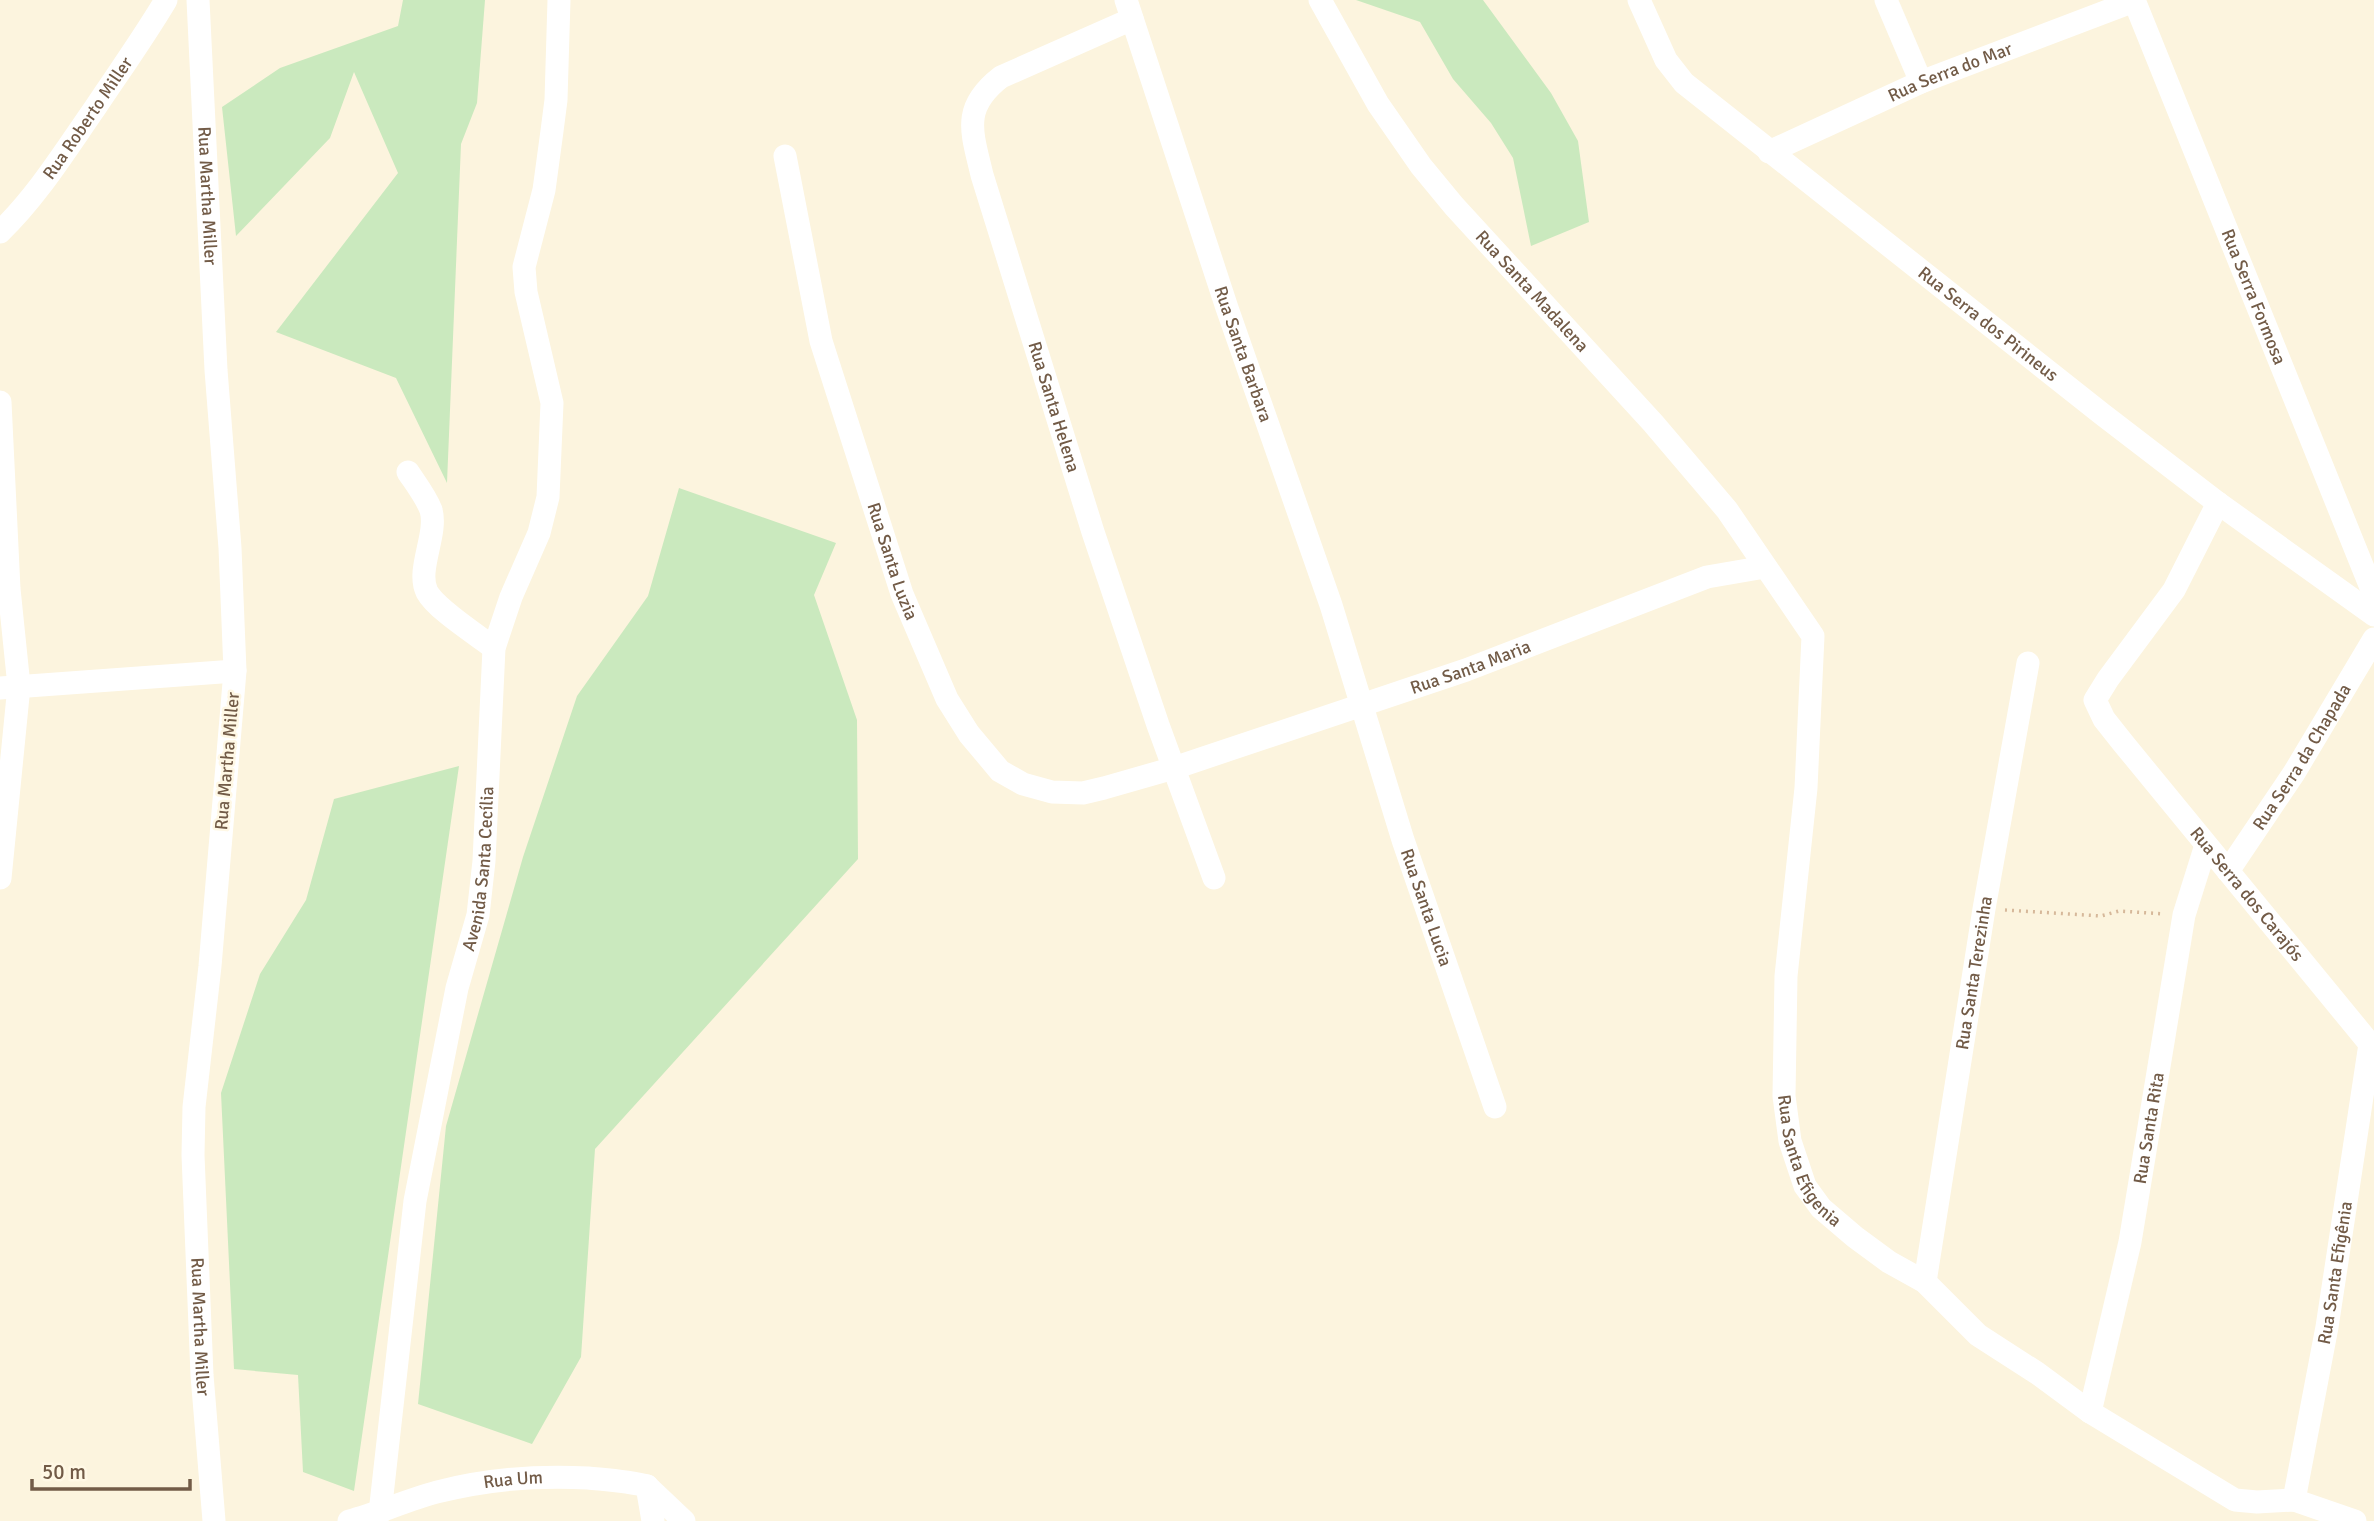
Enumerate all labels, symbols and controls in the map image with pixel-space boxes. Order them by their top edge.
street label: Rua Serra do Mar [1884,37,2016,107]
street label: Rua Roberto Miller [38,52,138,184]
street label: Rua Martha Miller [193,126,222,266]
street label: Rua Santa Madalena [1471,226,1593,357]
street label: Rua Serra Formosa [2217,226,2291,368]
street label: Rua Serra dos Pirineus [1914,262,2063,386]
street label: Rua Santa Barbara [1210,283,1277,425]
street label: Rua Santa Helena [1023,339,1085,475]
street label: Rua Santa Luzia [862,500,923,623]
street label: Rua Santa Maria [1407,635,1534,699]
street label: Rua Serra da Chapada [2248,680,2356,834]
street label: Rua Martha Miller [210,691,244,831]
street label: Avenida Santa Cecília [457,786,498,954]
street label: Rua Serra dos Carajós [2185,822,2309,966]
street label: Rua Santa Lucia [1396,846,1457,969]
street label: Rua Santa Terezinha [1951,894,1997,1051]
street label: Rua Santa Rita [2129,1071,2169,1186]
street label: Rua Santa Efigenia [1773,1093,1846,1232]
street label: Rua Santa Efigênia [2313,1200,2357,1346]
street label: Rua Martha Miller [186,1257,215,1397]
scale bar [32,1448,189,1492]
text: 50 m [42,1459,86,1485]
street label: Rua Um [482,1466,543,1493]

